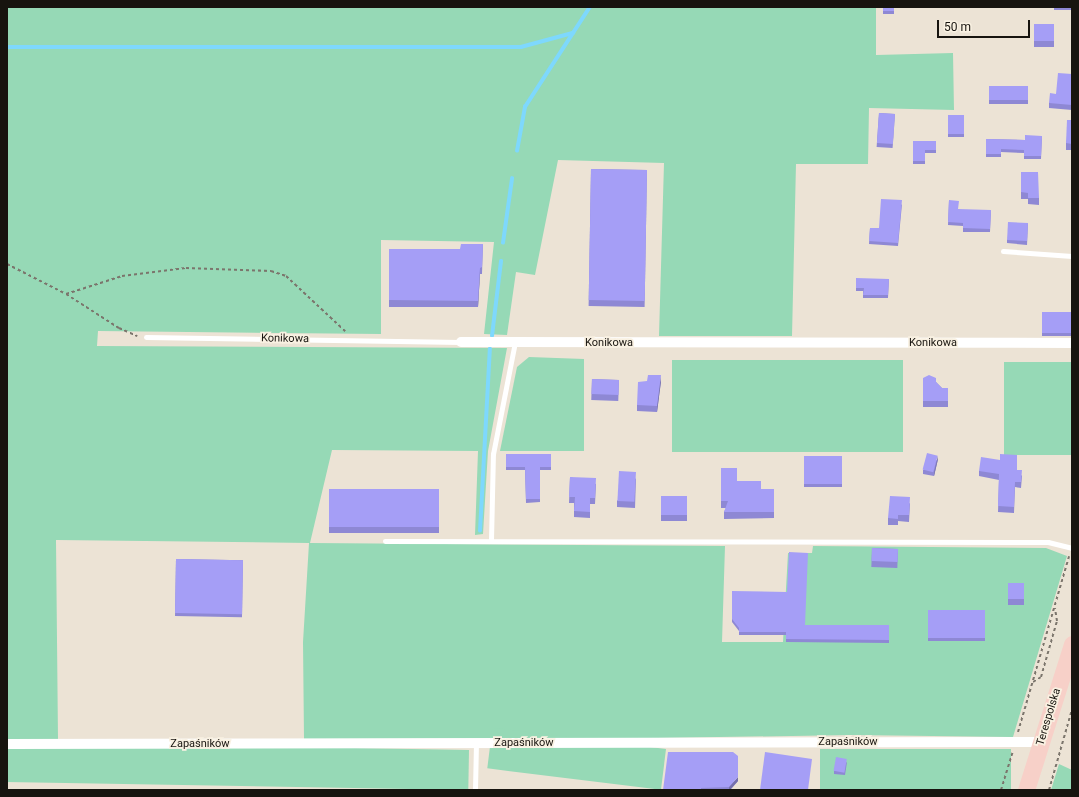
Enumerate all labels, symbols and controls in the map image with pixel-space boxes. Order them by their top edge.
scale bar [939,12,1032,38]
text: 50 m [944,20,971,34]
street label: Konikowa [261,332,309,346]
street label: Konikowa [585,336,633,350]
street label: Konikowa [909,336,957,350]
street label: Terespolska [1034,687,1064,747]
street label: Zapaśników [818,735,878,749]
street label: Zapaśników [494,736,554,750]
street label: Zapaśników [170,737,230,751]

